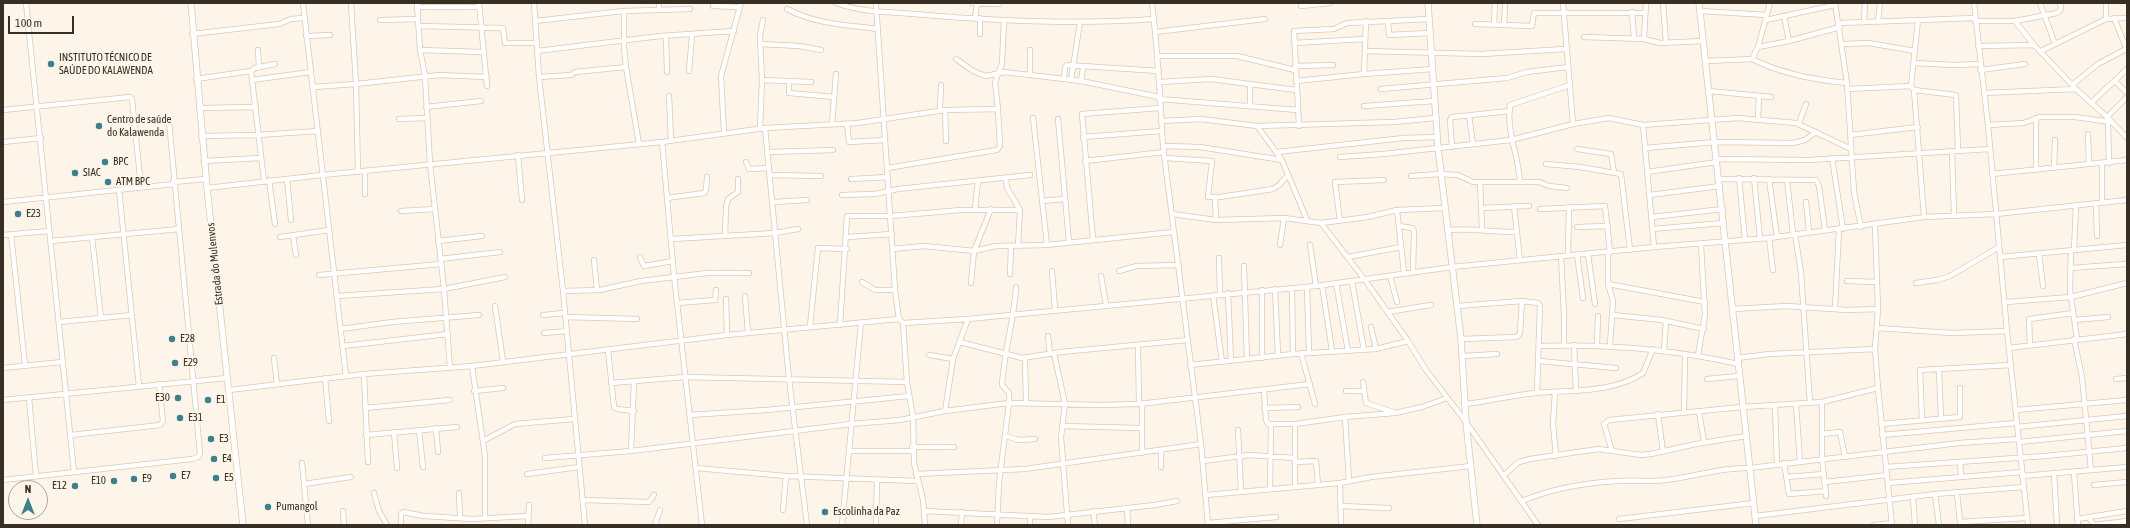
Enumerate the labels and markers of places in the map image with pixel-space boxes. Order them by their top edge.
place label: INSTITUTO TÉCNICO DE SAÚDE DO KALAWENDA [59,51,153,77]
marker: INSTITUTO TÉCNICO DE SAÚDE DO KALAWENDA [46,59,56,69]
place label: Centro de saúde do Kalawenda [107,113,172,139]
marker: Centro de saúde do Kalawenda [94,121,104,131]
place label: BPC [113,155,129,169]
marker: BPC [100,157,110,167]
place label: SIAC [83,166,101,180]
marker: SIAC [70,168,80,178]
place label: ATM BPC [116,175,150,189]
marker: ATM BPC [103,177,113,187]
place label: E23 [26,207,41,221]
marker: E23 [13,209,23,219]
place label: E28 [180,332,195,346]
marker: E28 [167,334,177,344]
place label: E29 [183,356,198,370]
marker: E29 [170,358,180,368]
place label: E30 [155,391,170,405]
marker: E30 [173,393,183,403]
place label: E1 [216,393,226,407]
marker: E1 [203,395,213,405]
place label: E31 [188,411,203,425]
marker: E31 [175,413,185,423]
place label: E3 [219,432,229,446]
marker: E3 [206,434,216,444]
place label: E4 [222,452,232,466]
marker: E4 [209,454,219,464]
place label: E7 [181,469,191,483]
marker: E7 [168,471,178,481]
place label: E5 [224,471,234,485]
place label: E9 [142,472,152,486]
marker: E5 [211,473,221,483]
place label: E10 [91,474,106,488]
marker: E9 [129,474,139,484]
marker: E10 [109,476,119,486]
place label: E12 [52,479,67,493]
marker: E12 [70,481,80,491]
place label: Pumangol [276,500,318,514]
marker: Pumangol [263,502,273,512]
place label: Escolinha da Paz [833,505,900,519]
marker: Escolinha da Paz [820,507,830,517]

